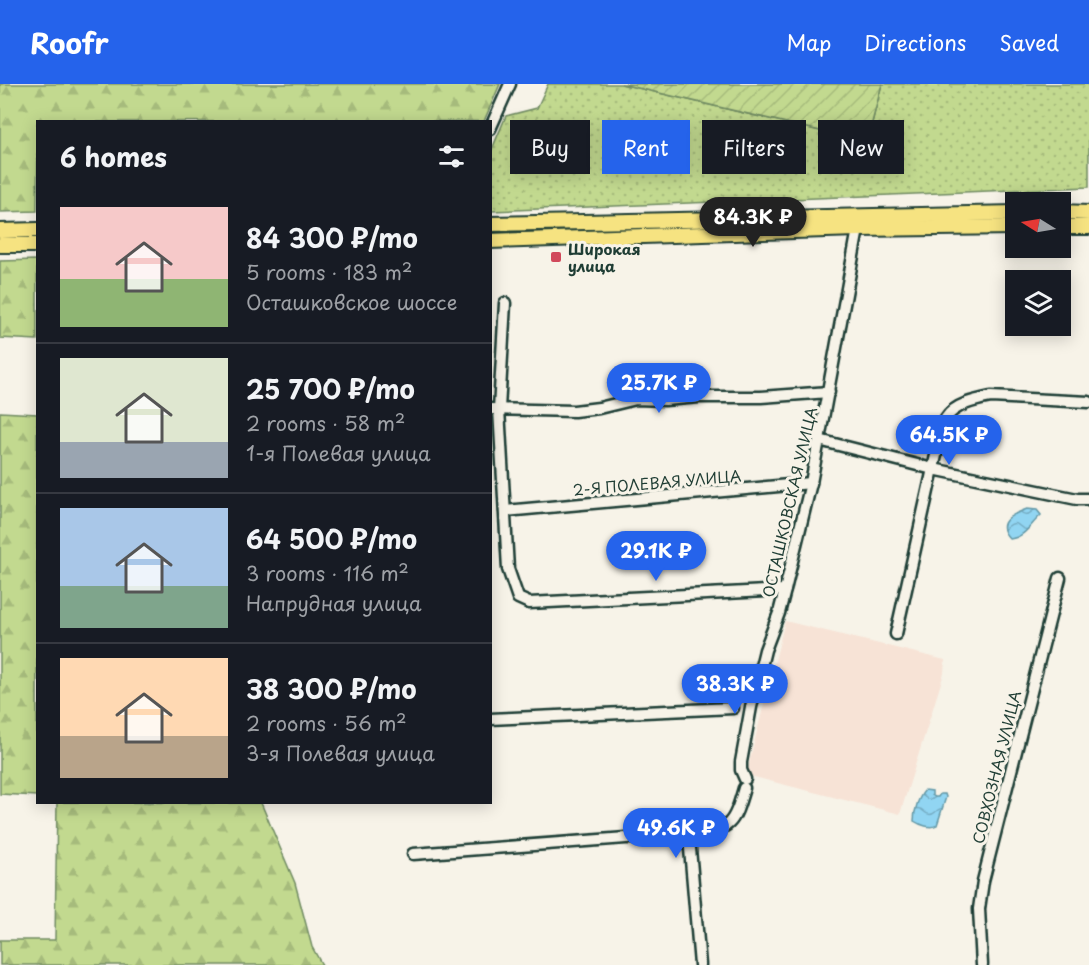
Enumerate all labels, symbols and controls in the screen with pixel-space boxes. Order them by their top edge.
text: Roofr [30,21,109,64]
text: Map [786,26,831,58]
text: Directions [864,26,966,58]
text: Saved [999,26,1059,58]
chip: Buy [510,120,590,174]
chip: Rent [602,120,690,174]
chip: Filters [702,120,806,174]
chip: New [818,120,904,174]
text: 6 homes [60,137,167,176]
icon: filters [435,140,468,173]
north arrow [1005,192,1071,258]
map controls [1005,192,1071,336]
pin: 84.3K ₽ [698,197,808,248]
text: 84.3K ₽ [713,201,793,231]
text: 84 300 ₽/mo [246,218,418,257]
icon: home [108,231,180,303]
place label: Широкая улица [568,237,641,277]
marker: Широкая улица [549,250,563,264]
text: 5 rooms · 183 m² [246,257,412,287]
button: layers [1005,270,1071,336]
text: Осташковское шоссе [246,287,457,317]
pin: 25.7K ₽ [604,363,714,414]
text: 25.7K ₽ [621,367,697,397]
text: 25 700 ₽/mo [246,369,415,408]
icon: home [108,382,180,454]
street label: ОСТАШКОВСКАЯ УЛИЦА [756,405,822,599]
text: 2 rooms · 58 m² [246,408,405,438]
pin: 64.5K ₽ [894,415,1004,466]
text: 64.5K ₽ [910,419,988,449]
text: 1-я Полевая улица [246,438,431,468]
street label: 2-Я ПОЛЕВАЯ УЛИЦА [572,463,742,501]
text: 64 500 ₽/mo [246,519,417,558]
pin: 29.1K ₽ [601,531,711,582]
icon: home [108,532,180,604]
text: 29.1K ₽ [620,535,692,565]
text: 3 rooms · 116 m² [246,558,409,588]
text: Напрудная улица [246,588,422,618]
pin: 38.3K ₽ [680,664,790,715]
text: 38.3K ₽ [696,668,774,698]
text: 38 300 ₽/mo [246,669,417,708]
icon: home [108,682,180,754]
street label: СОВХОЗНАЯ УЛИЦА [966,688,1026,846]
text: 2 rooms · 56 m² [246,708,407,738]
text: 3-я Полевая улица [246,738,435,768]
pin: 49.6K ₽ [621,808,731,859]
text: 49.6K ₽ [637,812,715,842]

